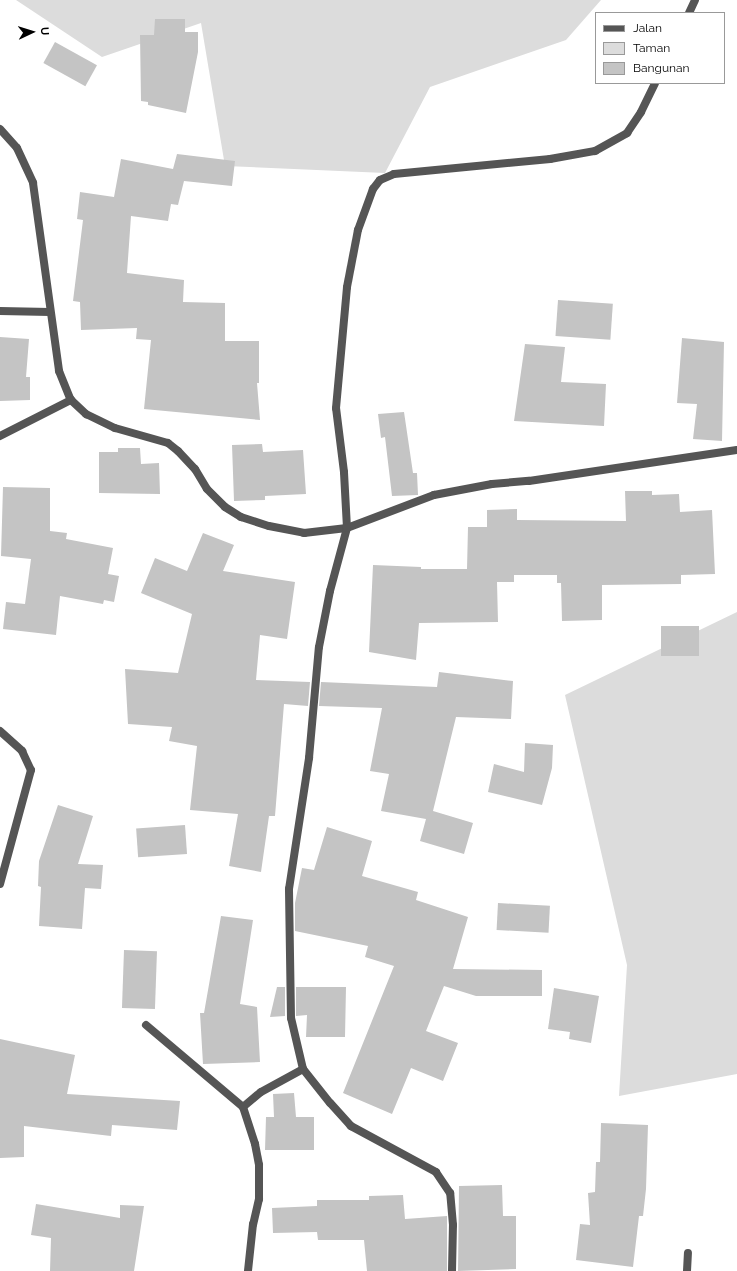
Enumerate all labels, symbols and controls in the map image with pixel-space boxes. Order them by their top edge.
north arrow [12,12,52,52]
legend [595,12,725,84]
text: Jalan [633,21,662,35]
text: U [38,27,51,36]
text: Taman [633,41,670,55]
text: Bangunan [633,61,690,75]

